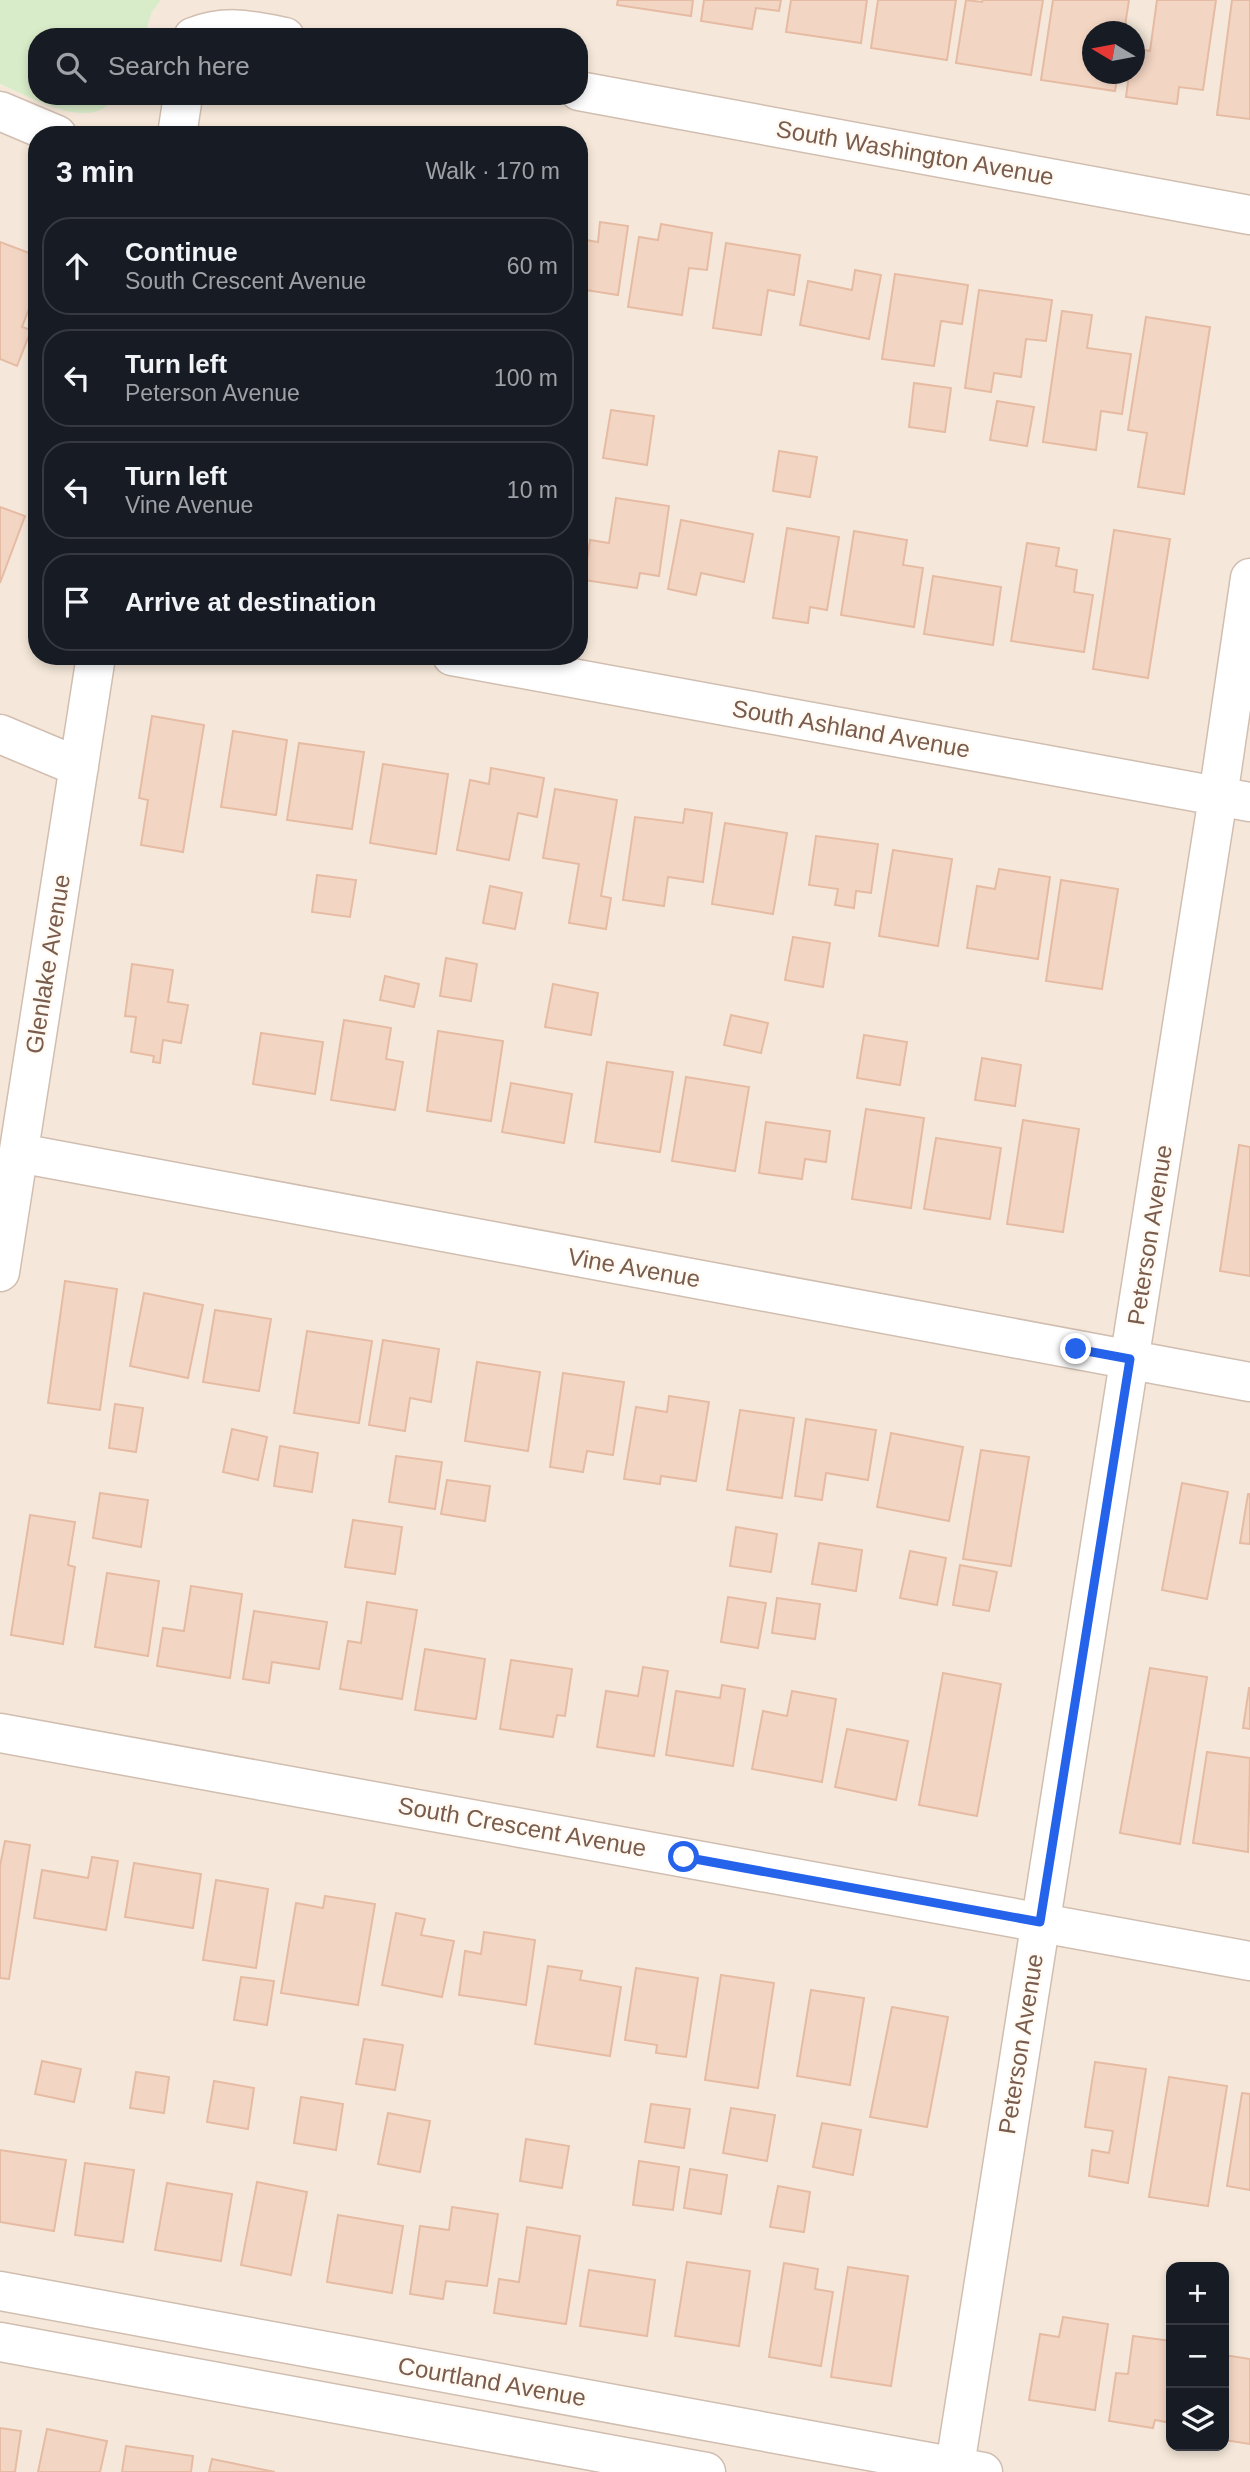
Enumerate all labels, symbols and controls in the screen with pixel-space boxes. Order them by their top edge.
north arrow [1082,21,1145,84]
search box [28,28,588,105]
icon: search [52,48,90,86]
text: Search here [108,51,250,81]
street label: South Washington Avenue [774,115,1056,190]
text: 3 min [56,155,134,188]
text: Walk · 170 m [425,158,560,184]
text: Continue [125,237,238,267]
icon: ahead [58,247,96,285]
text: 60 m [507,253,558,279]
text: South Crescent Avenue [125,268,366,294]
text: Turn left [125,349,227,379]
icon: left [58,359,96,397]
text: 100 m [494,365,558,391]
text: Peterson Avenue [125,380,300,406]
text: Turn left [125,461,227,491]
icon: left [58,471,96,509]
text: 10 m [507,477,558,503]
text: Vine Avenue [125,492,253,518]
icon: arrive [58,583,96,621]
text: Arrive at destination [125,587,376,617]
street label: South Ashland Avenue [730,694,972,763]
street label: Glenlake Avenue [20,872,75,1055]
street label: Peterson Avenue [1122,1143,1177,1327]
street label: Vine Avenue [566,1243,702,1292]
route end [1060,1333,1091,1364]
street label: South Crescent Avenue [396,1791,648,1862]
route start [668,1841,699,1872]
street label: Peterson Avenue [993,1952,1048,2136]
map controls [1166,2262,1229,2451]
button: + [1166,2262,1229,2325]
button: − [1166,2325,1229,2388]
street label: Courtland Avenue [396,2352,588,2411]
button: layers [1166,2388,1229,2451]

